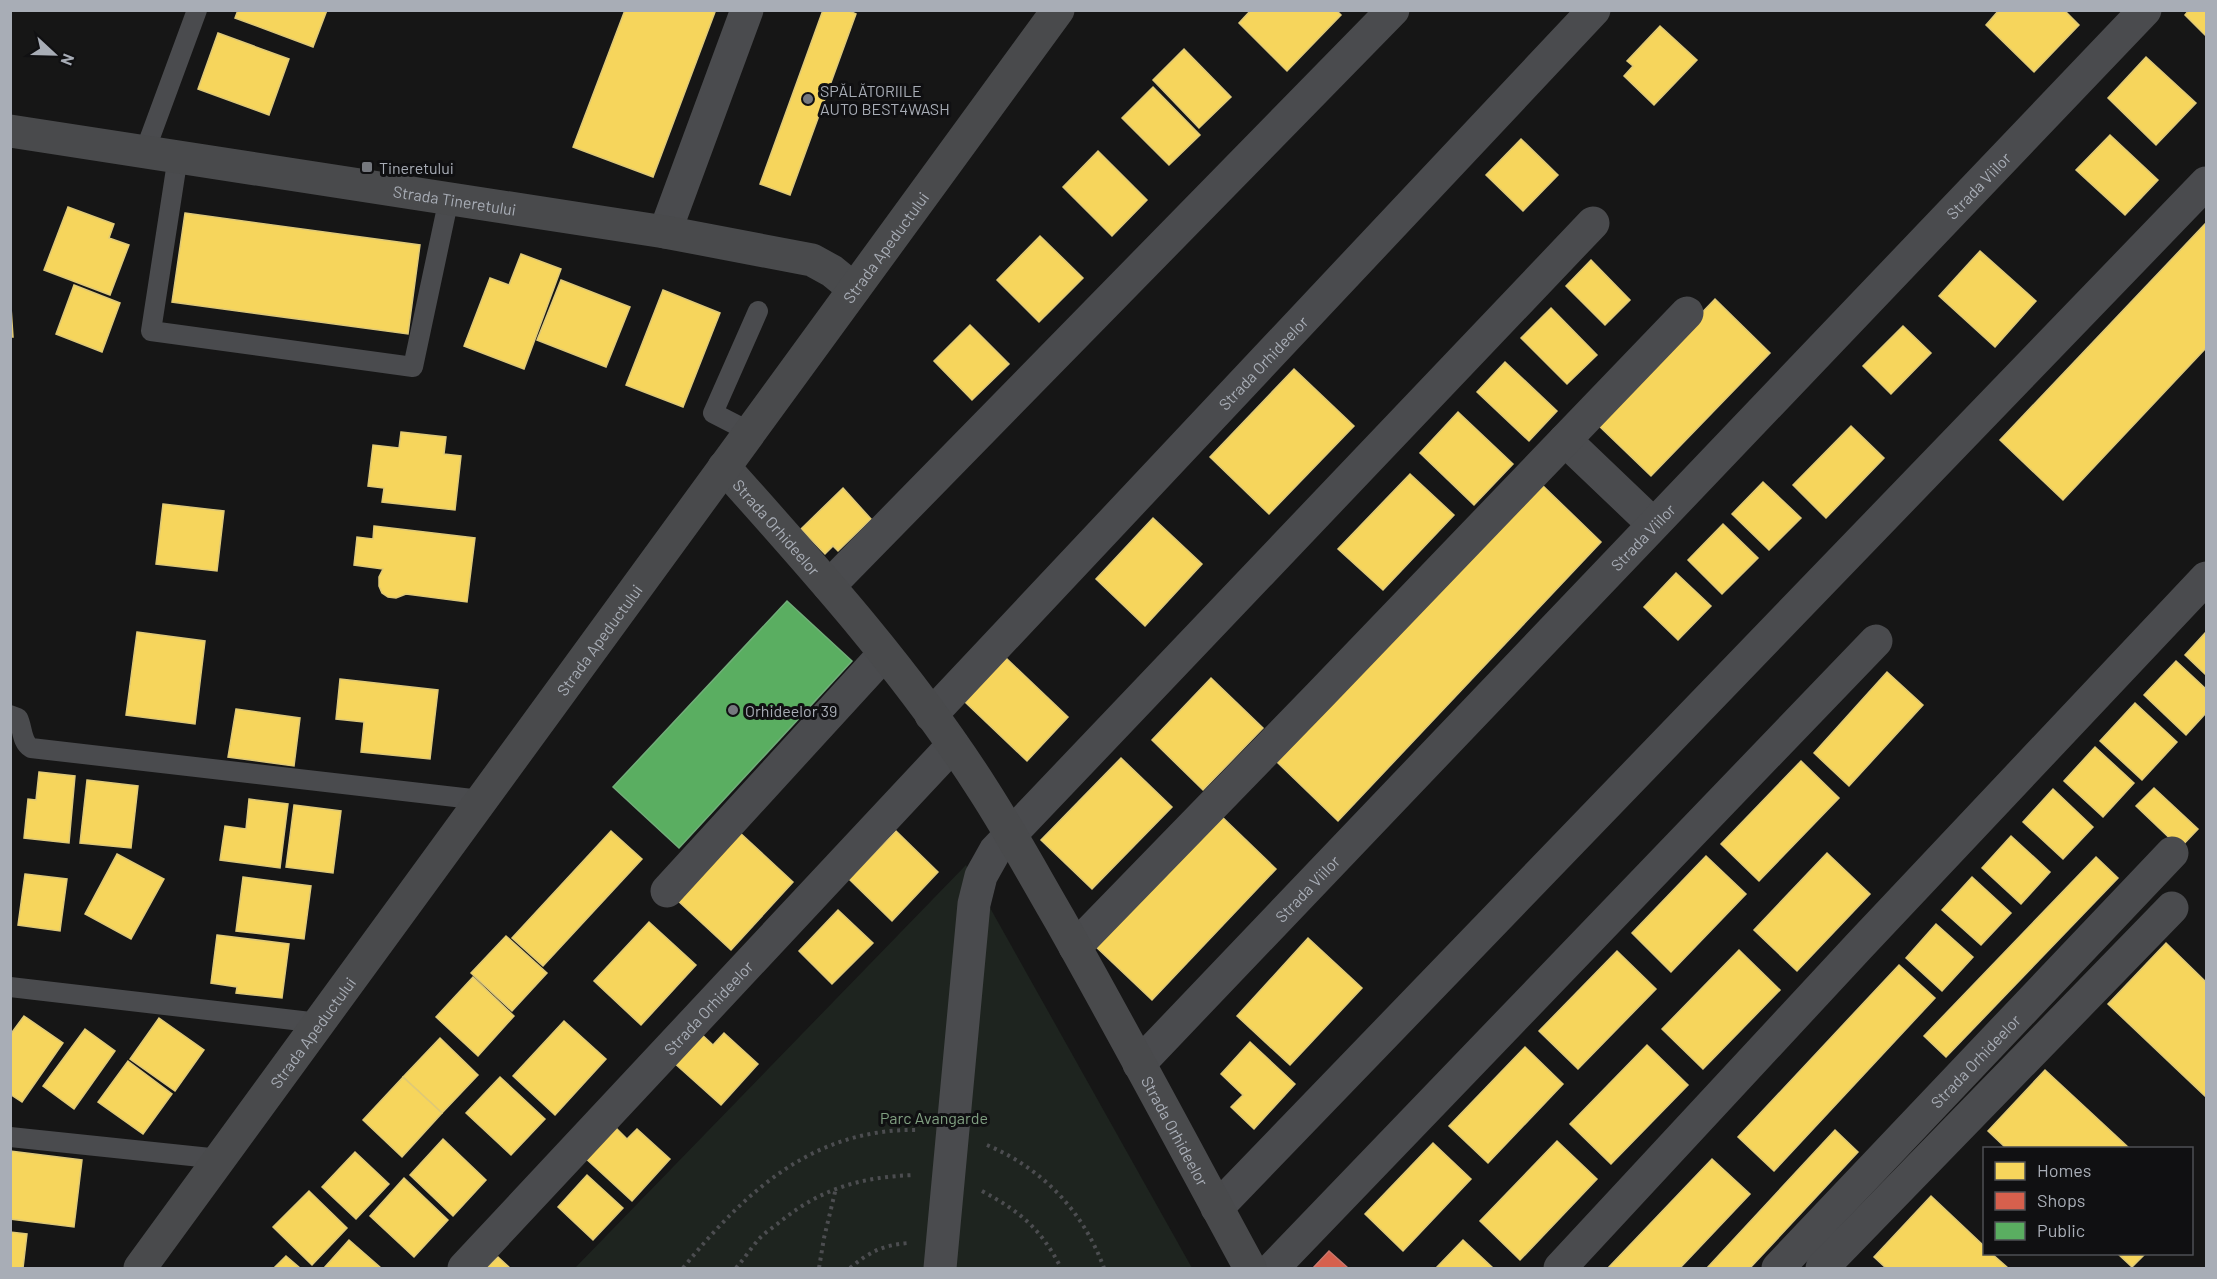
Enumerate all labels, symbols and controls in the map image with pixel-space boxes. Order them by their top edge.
north arrow [24,24,84,84]
text: N [58,51,79,68]
place label: SPĂLĂTORIILE AUTO BEST4WASH [820,81,950,118]
marker: SPĂLĂTORIILE AUTO BEST4WASH [801,92,815,106]
street label: Strada Viilor [1942,148,2014,222]
place label: Tineretului [379,158,454,177]
marker: Tineretului [360,160,374,174]
street label: Strada Tineretului [392,181,518,218]
street label: Strada Apeductului [838,188,932,306]
street label: Strada Orhideelor [1214,311,1311,413]
street label: Strada Orhideelor [730,475,825,579]
street label: Strada Viilor [1606,499,1679,574]
street label: Strada Apeductului [552,580,645,699]
place label: Orhideelor 39 [745,701,837,720]
marker: Orhideelor 39 [726,703,740,717]
street label: Strada Viilor [1270,851,1343,926]
street label: Strada Orhideelor [659,956,756,1058]
street label: Strada Apeductului [265,973,359,1091]
street label: Strada Orhideelor [1926,1010,2024,1111]
street label: Strada Orhideelor [1138,1073,1213,1189]
park label: Parc Avangarde [880,1108,988,1127]
legend [1983,1147,2193,1255]
text: Homes [2037,1159,2091,1181]
text: Shops [2037,1189,2086,1211]
text: Public [2037,1219,2085,1241]

